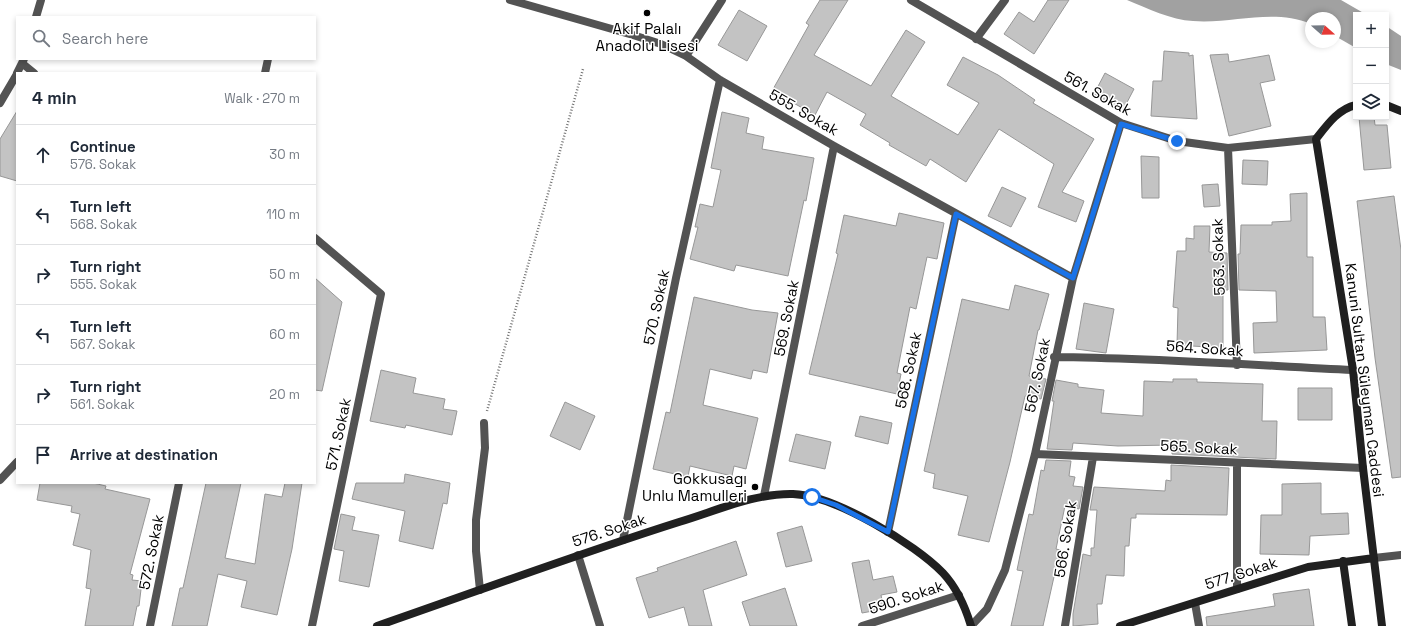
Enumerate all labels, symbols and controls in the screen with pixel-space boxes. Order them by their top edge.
marker: Akif Palalı Anadolu Lisesi [642,8,652,18]
north arrow [1305,12,1341,48]
map controls [1353,12,1389,120]
button: + [1353,12,1389,48]
search box [16,16,316,60]
place label: Akif Palalı Anadolu Lisesi [596,19,698,55]
icon: search [30,27,52,49]
text: Search here [62,29,148,48]
button: − [1353,48,1389,84]
street label: 561. Sokak [1061,67,1135,119]
street label: 555. Sokak [766,84,842,140]
button: layers [1353,84,1389,120]
text: 4 min [32,87,77,109]
text: Walk · 270 m [224,90,300,107]
route end [1168,132,1186,150]
text: Continue [70,137,136,156]
icon: ahead [32,144,54,166]
text: 30 m [269,146,300,163]
text: 576. Sokak [70,156,136,173]
text: Turn left [70,197,132,216]
icon: left [32,204,54,226]
text: 110 m [266,206,300,223]
text: 568. Sokak [70,216,137,233]
street label: 563. Sokak [1207,218,1229,296]
text: Turn right [70,257,141,276]
street label: Kanuni Sultan Süleyman Caddesi [1341,262,1389,498]
icon: right [32,264,54,286]
text: 50 m [269,266,300,283]
street label: 570. Sokak [639,267,673,347]
text: 555. Sokak [70,276,137,293]
street label: 569. Sokak [769,278,803,358]
text: Turn left [70,317,132,336]
icon: left [32,324,54,346]
text: 60 m [269,326,300,343]
street label: 568. Sokak [891,330,925,410]
text: 567. Sokak [70,336,136,353]
street label: 567. Sokak [1020,336,1054,414]
street label: 564. Sokak [1166,336,1244,360]
text: Turn right [70,377,141,396]
icon: right [32,384,54,406]
text: 20 m [269,386,300,403]
text: 561. Sokak [70,396,135,413]
street label: 571. Sokak [321,396,355,472]
street label: 565. Sokak [1160,435,1238,459]
icon: arrive [32,444,54,466]
text: Arrive at destination [70,445,218,464]
place label: Gokkusagı Unlu Mamulleri [642,469,747,505]
marker: Gokkusagı Unlu Mamulleri [750,482,760,492]
route start [803,488,821,506]
street label: 566. Sokak [1050,499,1080,579]
street label: 576. Sokak [570,509,648,551]
street label: 572. Sokak [134,513,168,591]
street label: 577. Sokak [1202,552,1280,594]
street label: 590. Sokak [866,576,946,618]

